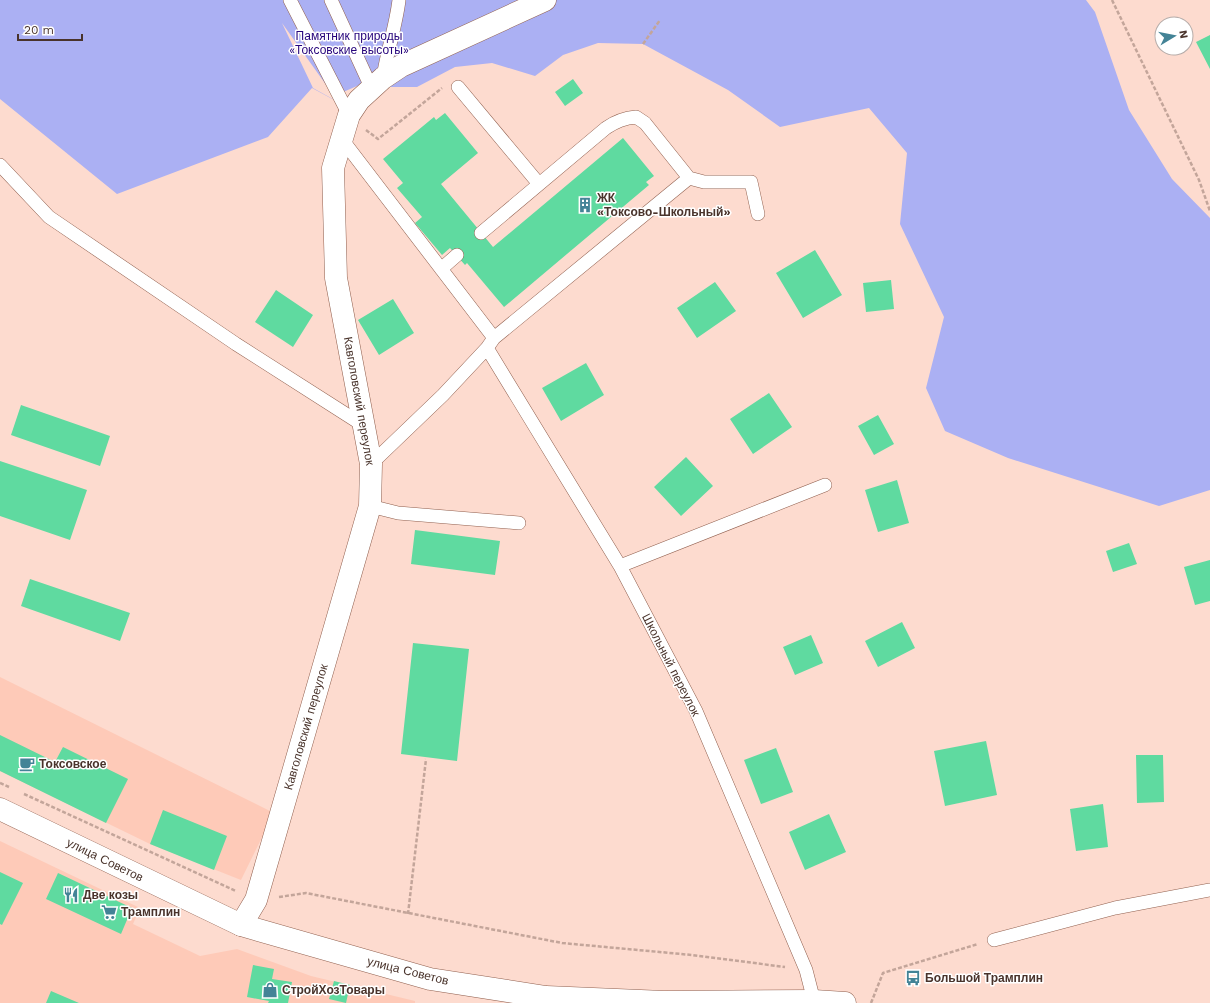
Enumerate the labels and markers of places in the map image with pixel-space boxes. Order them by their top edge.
place label: ЖК «Токсово-Школьный» [596,191,731,219]
building icon: ЖК «Токсово-Школьный» [576,196,594,214]
cafe icon: Токсовское [18,755,36,773]
place label: Токсовское [39,757,107,771]
restaurant icon: Две козы [62,886,80,904]
place label: Две козы [83,888,138,902]
supermarket icon: Трамплин [100,903,118,921]
place label: Трамплин [121,905,180,919]
bus stop icon: Большой Трамплин [904,969,922,987]
place label: Большой Трамплин [925,971,1043,985]
shop icon: СтройХозТовары [261,981,279,999]
place label: СтройХозТовары [282,983,385,997]

